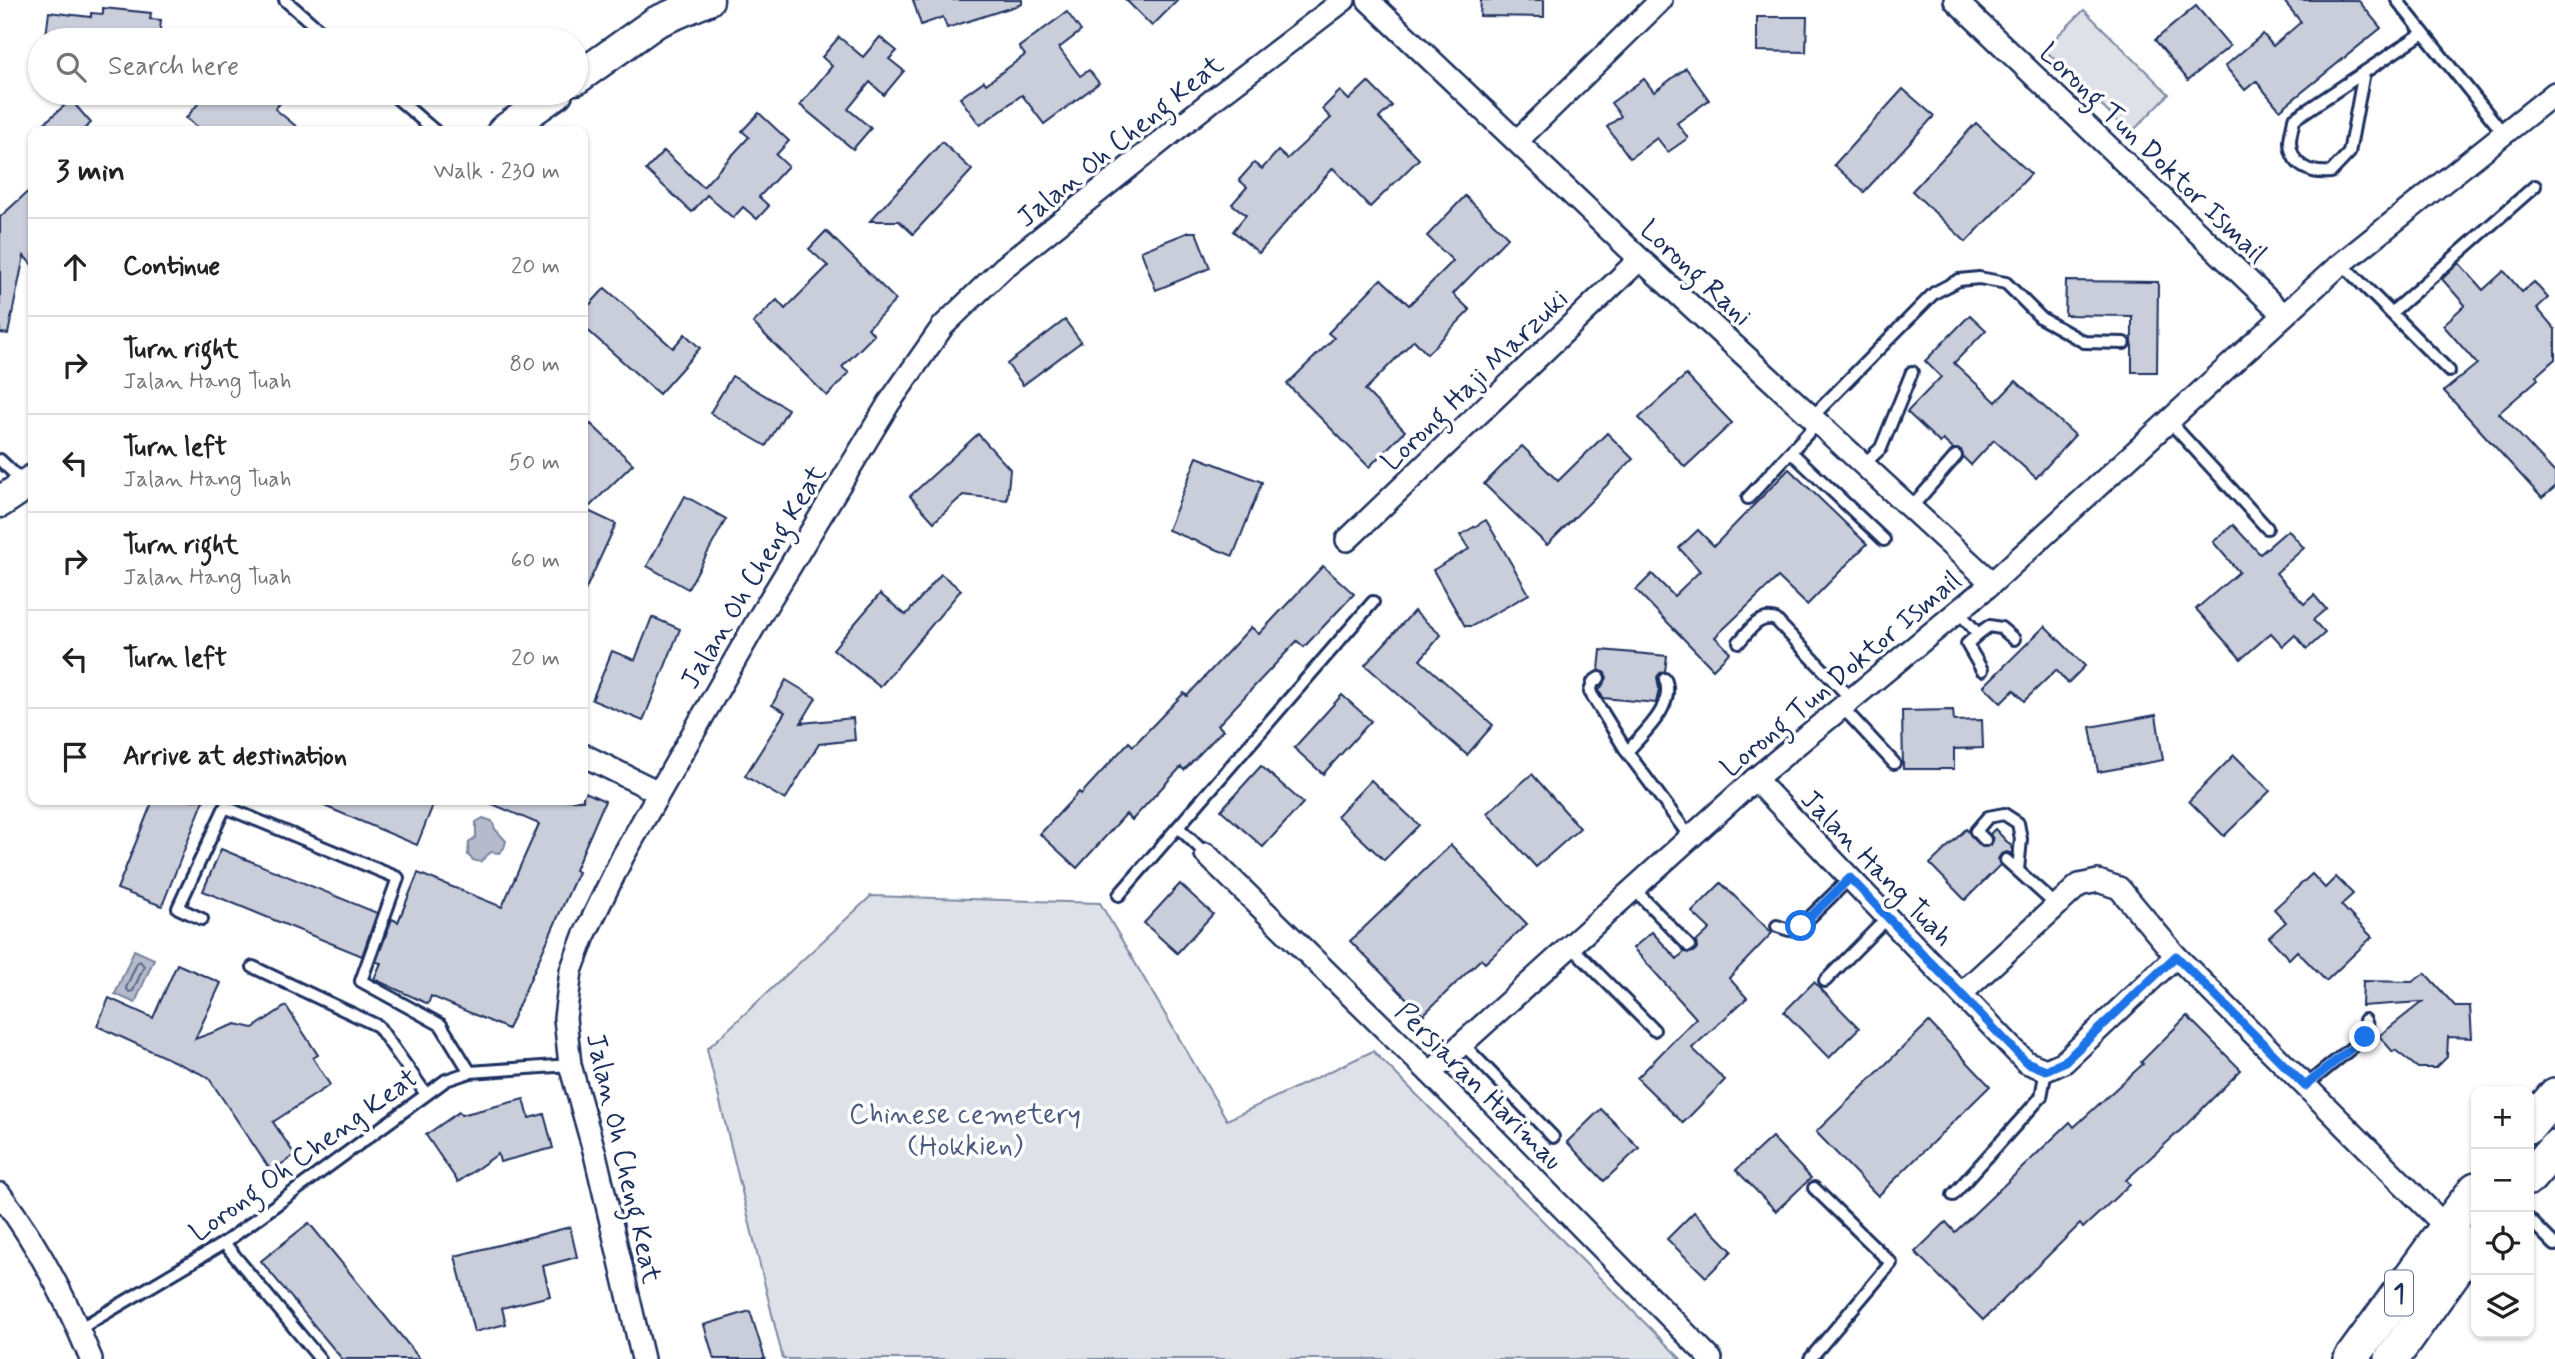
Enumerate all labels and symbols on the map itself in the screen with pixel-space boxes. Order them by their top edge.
street label: Lorong Tun Doktor Ismail [2028,35,2274,275]
street label: Jalan Oh Cheng Keat [1010,47,1234,239]
street label: Lorong Rani [1629,212,1759,338]
street label: Lorong Haji Marzuki [1374,282,1580,482]
street label: Jalan Oh Cheng Keat [672,458,839,698]
street label: Lorong Tun Doktor Ismail [1714,563,1972,789]
street label: Jalan Hang Tuah [1790,782,1961,957]
route start [1785,910,1816,941]
street label: Persiaran Harimau [1386,995,1570,1179]
route end [2349,1021,2380,1052]
street label: Jalan Oh Cheng Keat [573,1030,669,1289]
street label: Lorong Oh Cheng Keat [183,1061,428,1254]
park label: Chinese cemetery (Hokkien) [849,1097,1081,1166]
road number: 1 [2385,1270,2413,1316]

